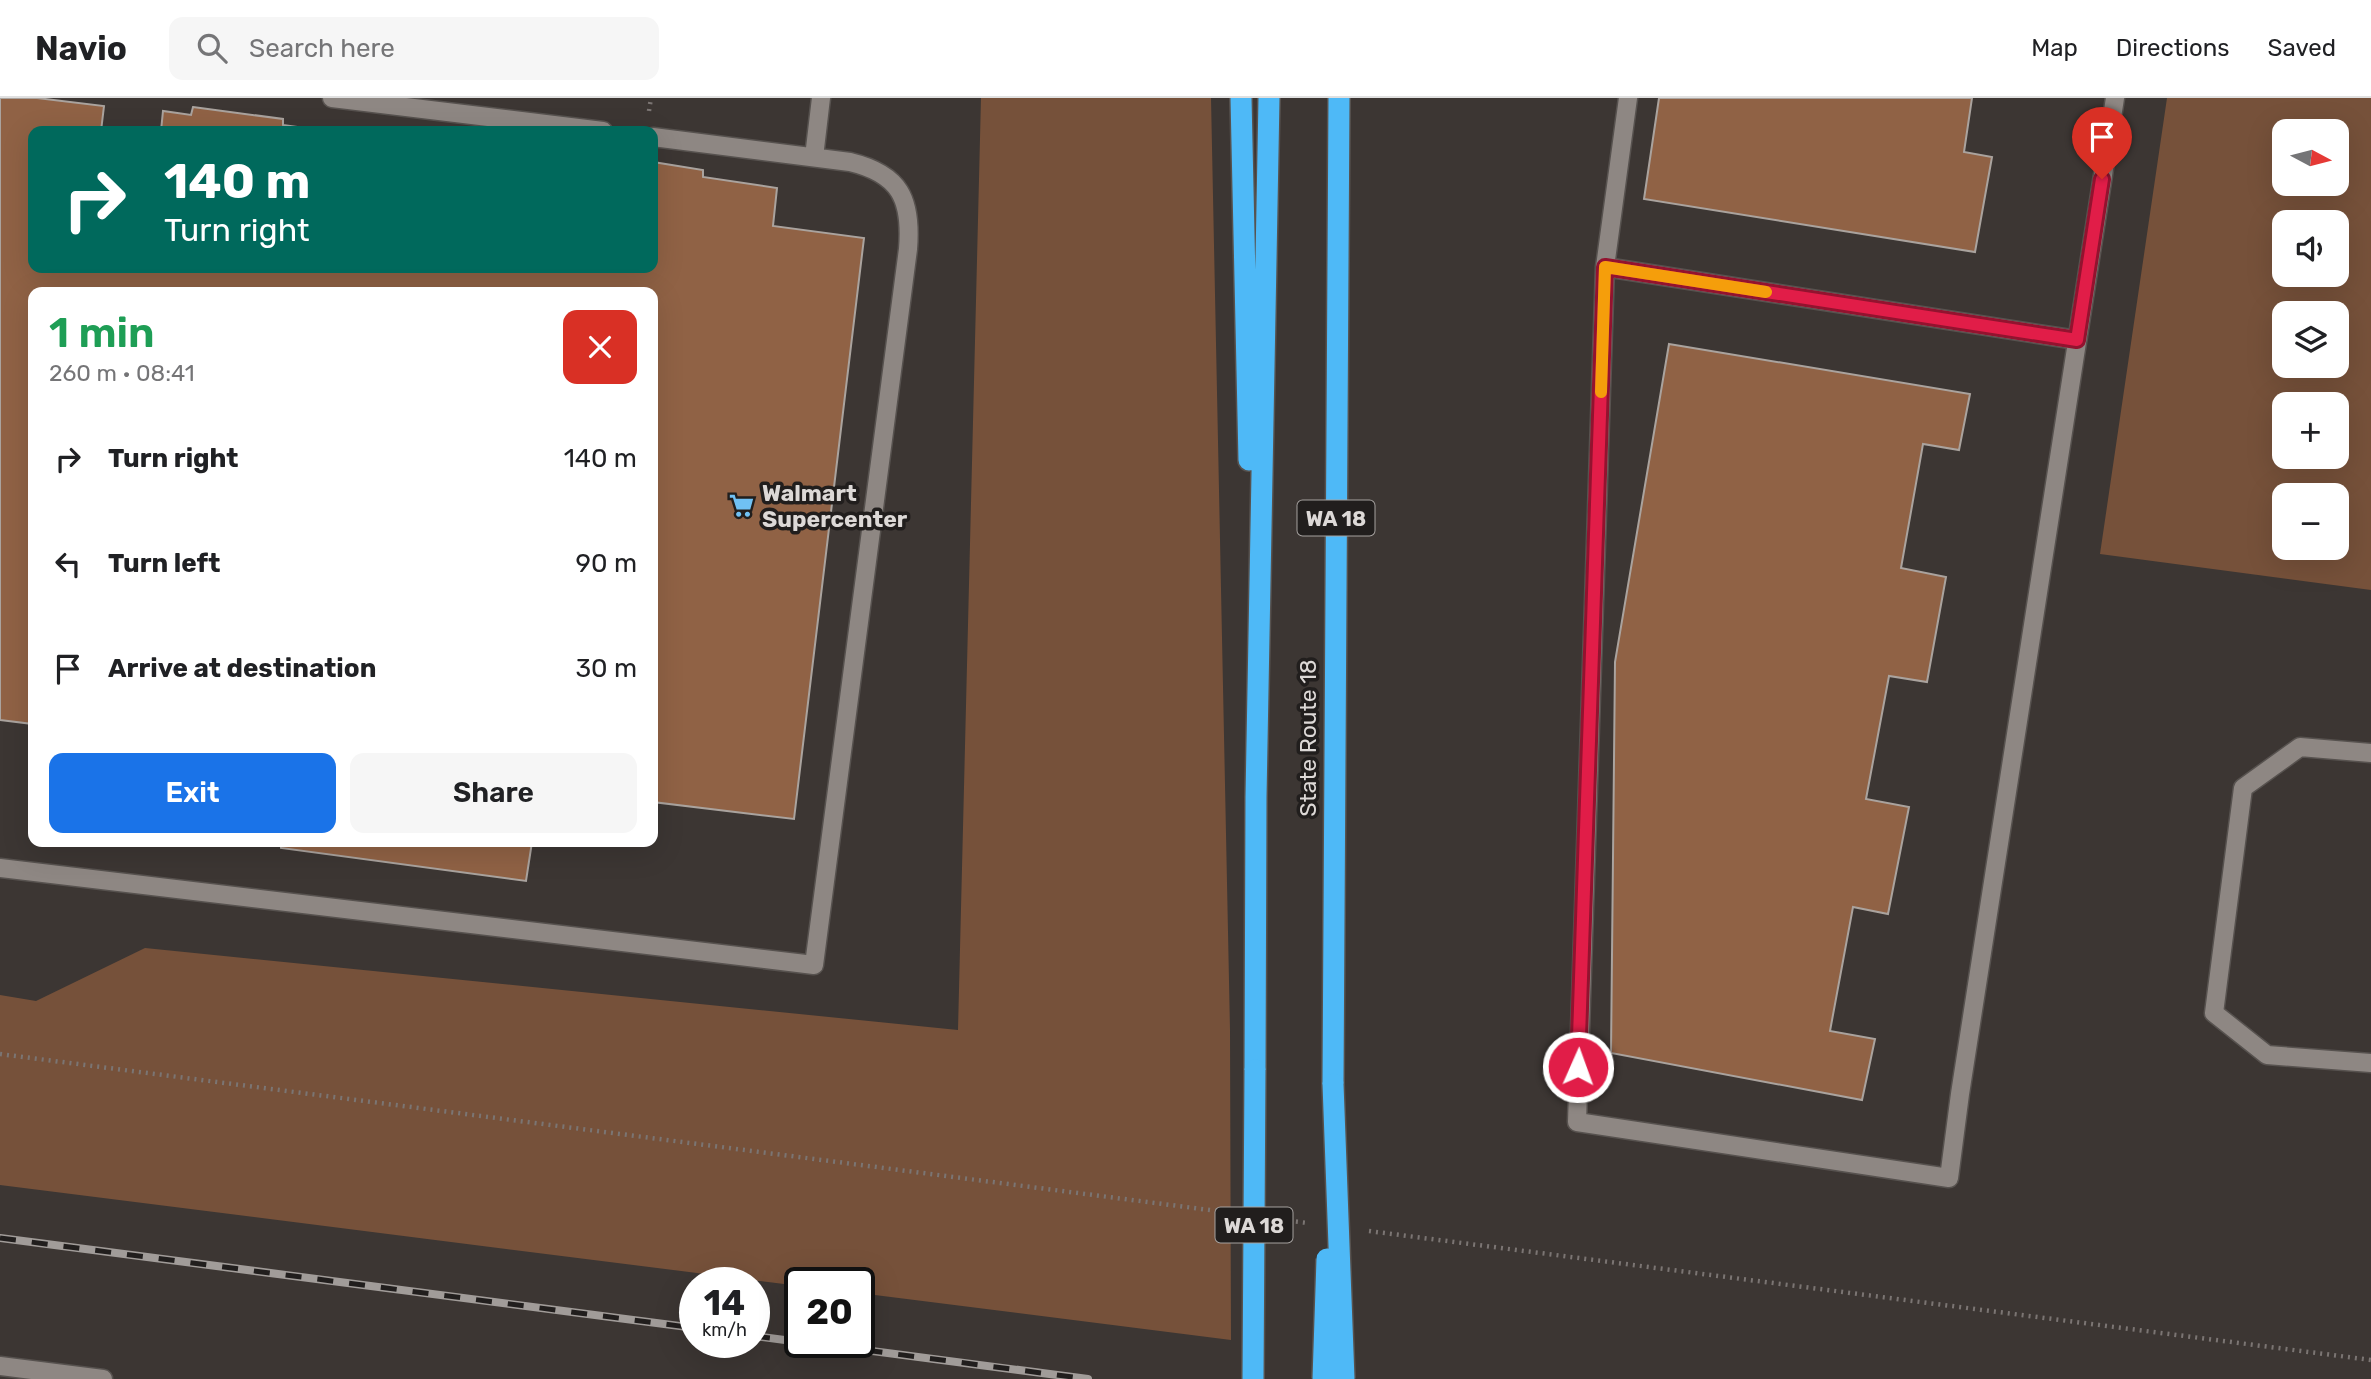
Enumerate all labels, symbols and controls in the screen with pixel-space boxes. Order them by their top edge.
search box [169,17,659,80]
text: Navio [35,29,127,68]
icon: search [193,29,231,67]
text: Search here [249,33,395,64]
text: Map [2031,34,2078,62]
text: Directions [2116,34,2229,62]
text: Saved [2267,34,2336,62]
pin [2072,107,2132,179]
icon: arrive [2083,118,2121,156]
north arrow [2272,119,2348,196]
map controls [2272,119,2349,560]
text: 140 m [164,152,310,210]
icon: right [49,154,140,245]
button: sound [2272,210,2349,287]
text: Turn right [164,211,309,249]
button: layers [2272,301,2349,378]
text: 1 min [49,308,155,358]
button: close [563,310,637,384]
text: 260 m · 08:41 [49,359,195,387]
button: + [2272,392,2349,469]
icon: right [49,440,87,478]
text: Turn right [108,443,238,474]
text: 140 m [564,443,637,474]
place label: Walmart Supercenter [762,479,908,533]
button: − [2272,483,2349,560]
supermarket icon: Walmart Supercenter [728,492,756,520]
road number: WA 18 [1298,500,1374,536]
icon: left [49,545,87,583]
text: Turn left [108,548,220,579]
text: 90 m [576,548,637,579]
icon: arrive [49,650,87,688]
text: Arrive at destination [108,653,376,684]
text: 30 m [575,653,637,684]
street label: State Route 18 [1294,659,1322,817]
button: Exit [49,753,336,833]
button: Share [350,753,637,833]
position arrow [1541,1030,1615,1104]
road number: WA 18 [1216,1208,1292,1242]
speed limit sign: 20 [784,1267,875,1358]
text: 14 [704,1282,745,1324]
text: km/h [702,1319,747,1341]

